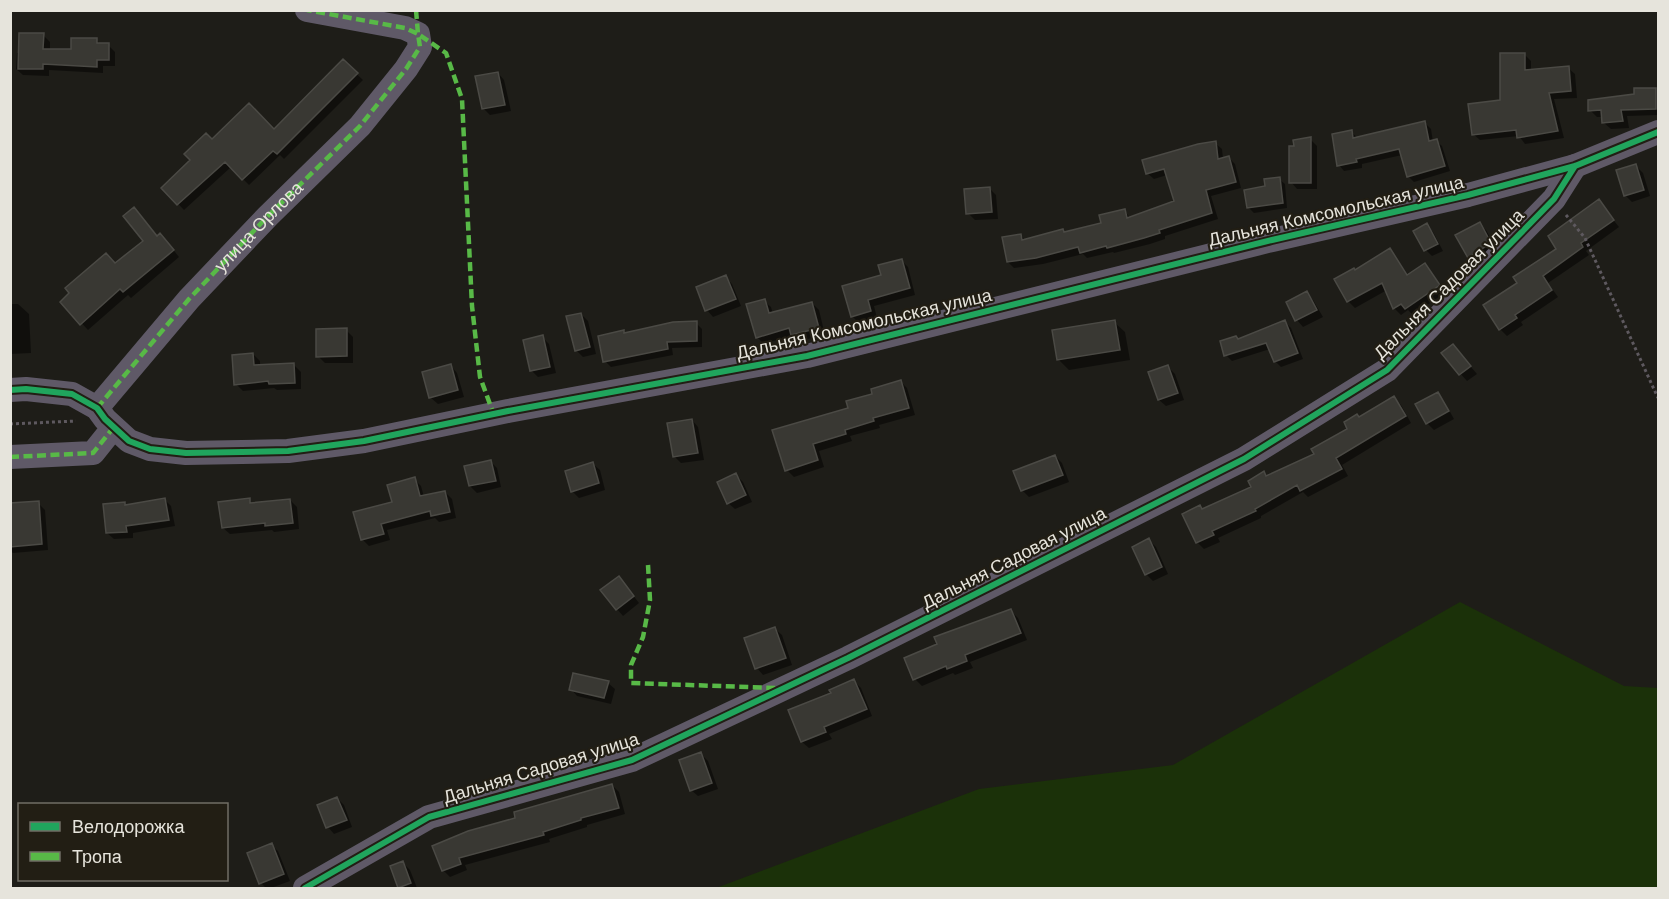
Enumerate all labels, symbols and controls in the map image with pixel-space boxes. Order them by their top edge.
street label: Дальняя Комсомольская улица [1206,170,1467,252]
street label: улица Орлова [209,175,309,277]
street label: Дальняя Садовая улица [1369,203,1530,364]
street label: Дальняя Комсомольская улица [734,283,995,365]
street label: Дальняя Садовая улица [918,501,1111,615]
street label: Дальняя Садовая улица [440,726,643,809]
legend [18,803,228,881]
text: Велодорожка [72,815,185,839]
text: Тропа [72,845,123,869]

